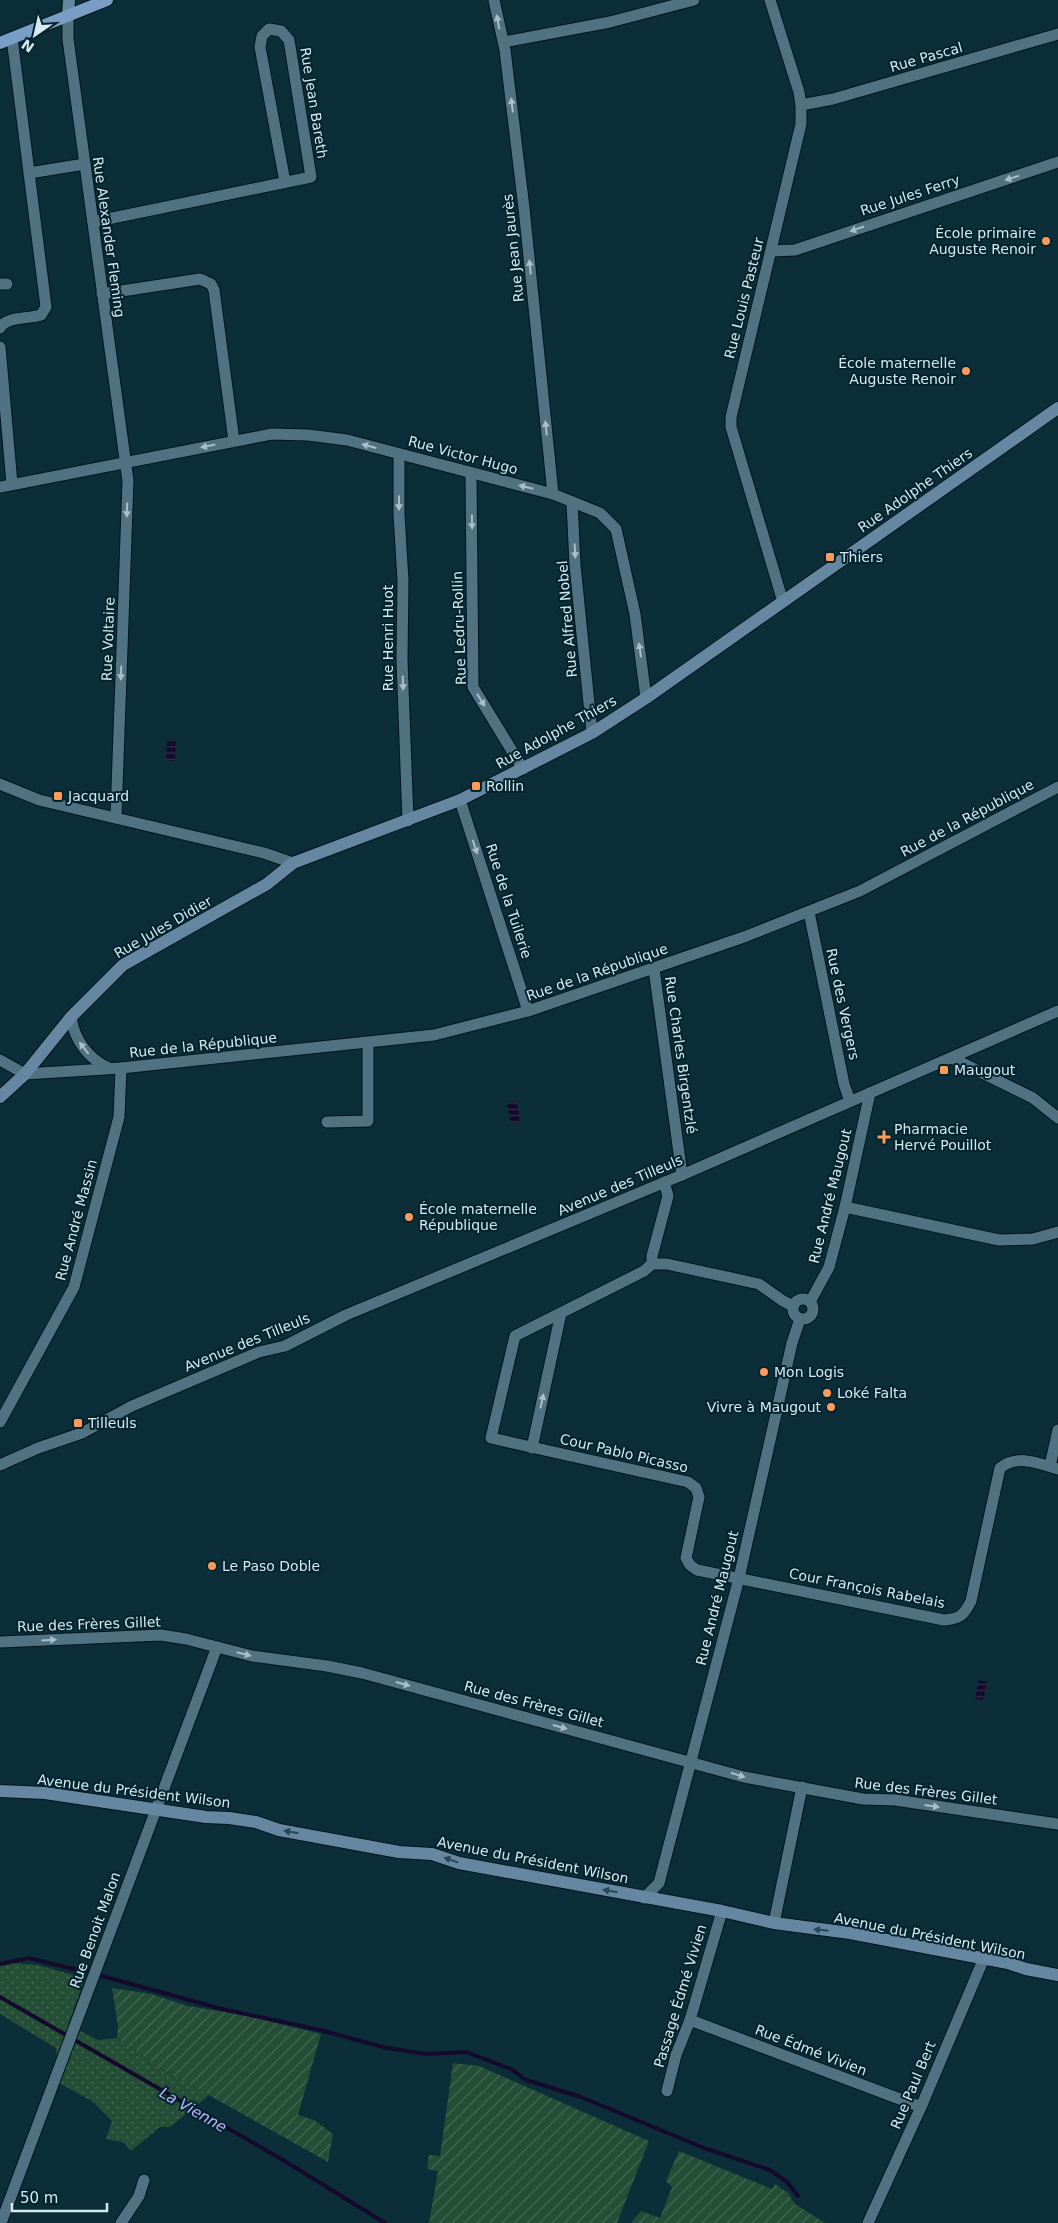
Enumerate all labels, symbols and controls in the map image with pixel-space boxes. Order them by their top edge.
north arrow [10,10,60,60]
one-way arrow [494,13,502,29]
text: N [18,36,37,56]
street label: Rue Pascal [888,39,964,75]
street label: Rue Jean Bareth [297,46,331,160]
one-way arrow [508,97,516,113]
street label: Rue Alexander Fleming [90,156,128,318]
street label: Rue Jules Ferry [858,171,962,219]
one-way arrow [1004,174,1019,182]
street label: Rue Jean Jaurès [499,193,527,303]
one-way arrow [850,225,865,233]
place label: École primaire Auguste Renoir [929,225,1036,257]
marker: École primaire Auguste Renoir [1040,235,1052,247]
street label: Rue Louis Pasteur [721,236,767,360]
one-way arrow [526,258,534,274]
place label: École maternelle Auguste Renoir [838,355,956,387]
marker: École maternelle Auguste Renoir [960,365,972,377]
one-way arrow [542,420,550,436]
street label: Rue Victor Hugo [406,433,520,477]
one-way arrow [201,442,216,450]
one-way arrow [361,442,376,450]
street label: Rue Adolphe Thiers [855,445,975,535]
one-way arrow [518,483,533,491]
one-way arrow [395,495,403,511]
one-way arrow [122,503,130,519]
one-way arrow [468,514,476,530]
one-way arrow [571,543,579,559]
place label: Thiers [839,549,883,565]
marker: Thiers [824,551,836,563]
street label: Rue Alfred Nobel [554,560,580,678]
street label: Rue Ledru-Rollin [449,571,469,685]
street label: Rue Henri Huot [380,584,396,691]
street label: Rue Voltaire [99,597,117,681]
one-way arrow [636,641,644,657]
one-way arrow [117,665,125,681]
one-way arrow [399,675,407,691]
street label: Rue Adolphe Thiers [493,692,619,772]
one-way arrow [476,693,486,706]
street label: Rue de la République [898,776,1036,860]
place label: Rollin [486,778,524,794]
marker: Rollin [470,780,482,792]
place label: Jacquard [67,788,129,804]
marker: Jacquard [52,790,64,802]
one-way arrow [472,839,480,854]
street label: Rue de la Tuilerie [483,842,535,960]
street label: Rue Jules Didier [111,892,215,961]
street label: Rue de la République [524,940,670,1004]
street label: Rue des Vergers [823,947,863,1061]
street label: Rue Charles Birgentzlé [662,975,700,1135]
street label: Rue de la République [128,1029,278,1061]
one-way arrow [79,1041,90,1054]
place label: Maugout [954,1062,1016,1078]
marker: Maugout [938,1064,950,1076]
place label: Pharmacie Hervé Pouillot [894,1121,992,1153]
street label: Rue André Maugout [806,1127,855,1265]
marker: Pharmacie Hervé Pouillot [878,1131,890,1143]
street label: Avenue des Tilleuls [555,1151,685,1219]
street label: Rue André Massin [52,1158,100,1282]
place label: École maternelle République [419,1201,537,1233]
marker: École maternelle République [403,1211,415,1223]
street label: Avenue des Tilleuls [182,1309,312,1375]
place label: Mon Logis [774,1364,844,1380]
marker: Mon Logis [758,1366,770,1378]
place label: Loké Falta [837,1385,907,1401]
marker: Loké Falta [821,1387,833,1399]
one-way arrow [538,1393,546,1408]
place label: Vivre à Maugout [707,1399,821,1415]
marker: Vivre à Maugout [825,1401,837,1413]
place label: Tilleuls [87,1415,136,1431]
marker: Tilleuls [72,1417,84,1429]
street label: Cour Pablo Picasso [558,1430,690,1476]
street label: Rue André Maugout [693,1529,742,1667]
place label: Le Paso Doble [222,1558,320,1574]
marker: Le Paso Doble [206,1560,218,1572]
street label: Cour François Rabelais [788,1565,946,1611]
street label: Rue des Frères Gillet [17,1613,162,1635]
one-way arrow [41,1635,57,1643]
one-way arrow [236,1650,251,1658]
street label: Rue des Frères Gillet [462,1678,606,1730]
one-way arrow [396,1681,411,1689]
one-way arrow [552,1723,568,1731]
street label: Avenue du Président Wilson [37,1771,231,1811]
one-way arrow [730,1772,745,1779]
street label: Rue des Frères Gillet [854,1774,999,1808]
one-way arrow [925,1802,941,1810]
one-way arrow [283,1827,299,1835]
street label: Avenue du Président Wilson [436,1834,630,1886]
one-way arrow [443,1856,458,1863]
street label: Rue Benoit Malon [67,1870,123,1990]
one-way arrow [602,1887,618,1895]
street label: Avenue du Président Wilson [833,1910,1027,1962]
street label: Passage Édmé Vivien [651,1923,709,2069]
one-way arrow [813,1926,829,1934]
street label: Rue Édmé Vivien [753,2021,869,2079]
street label: Rue Paul Bert [887,2038,939,2131]
water label: La Vienne [156,2084,230,2136]
scale bar [12,2180,108,2212]
text: 50 m [20,2189,58,2207]

